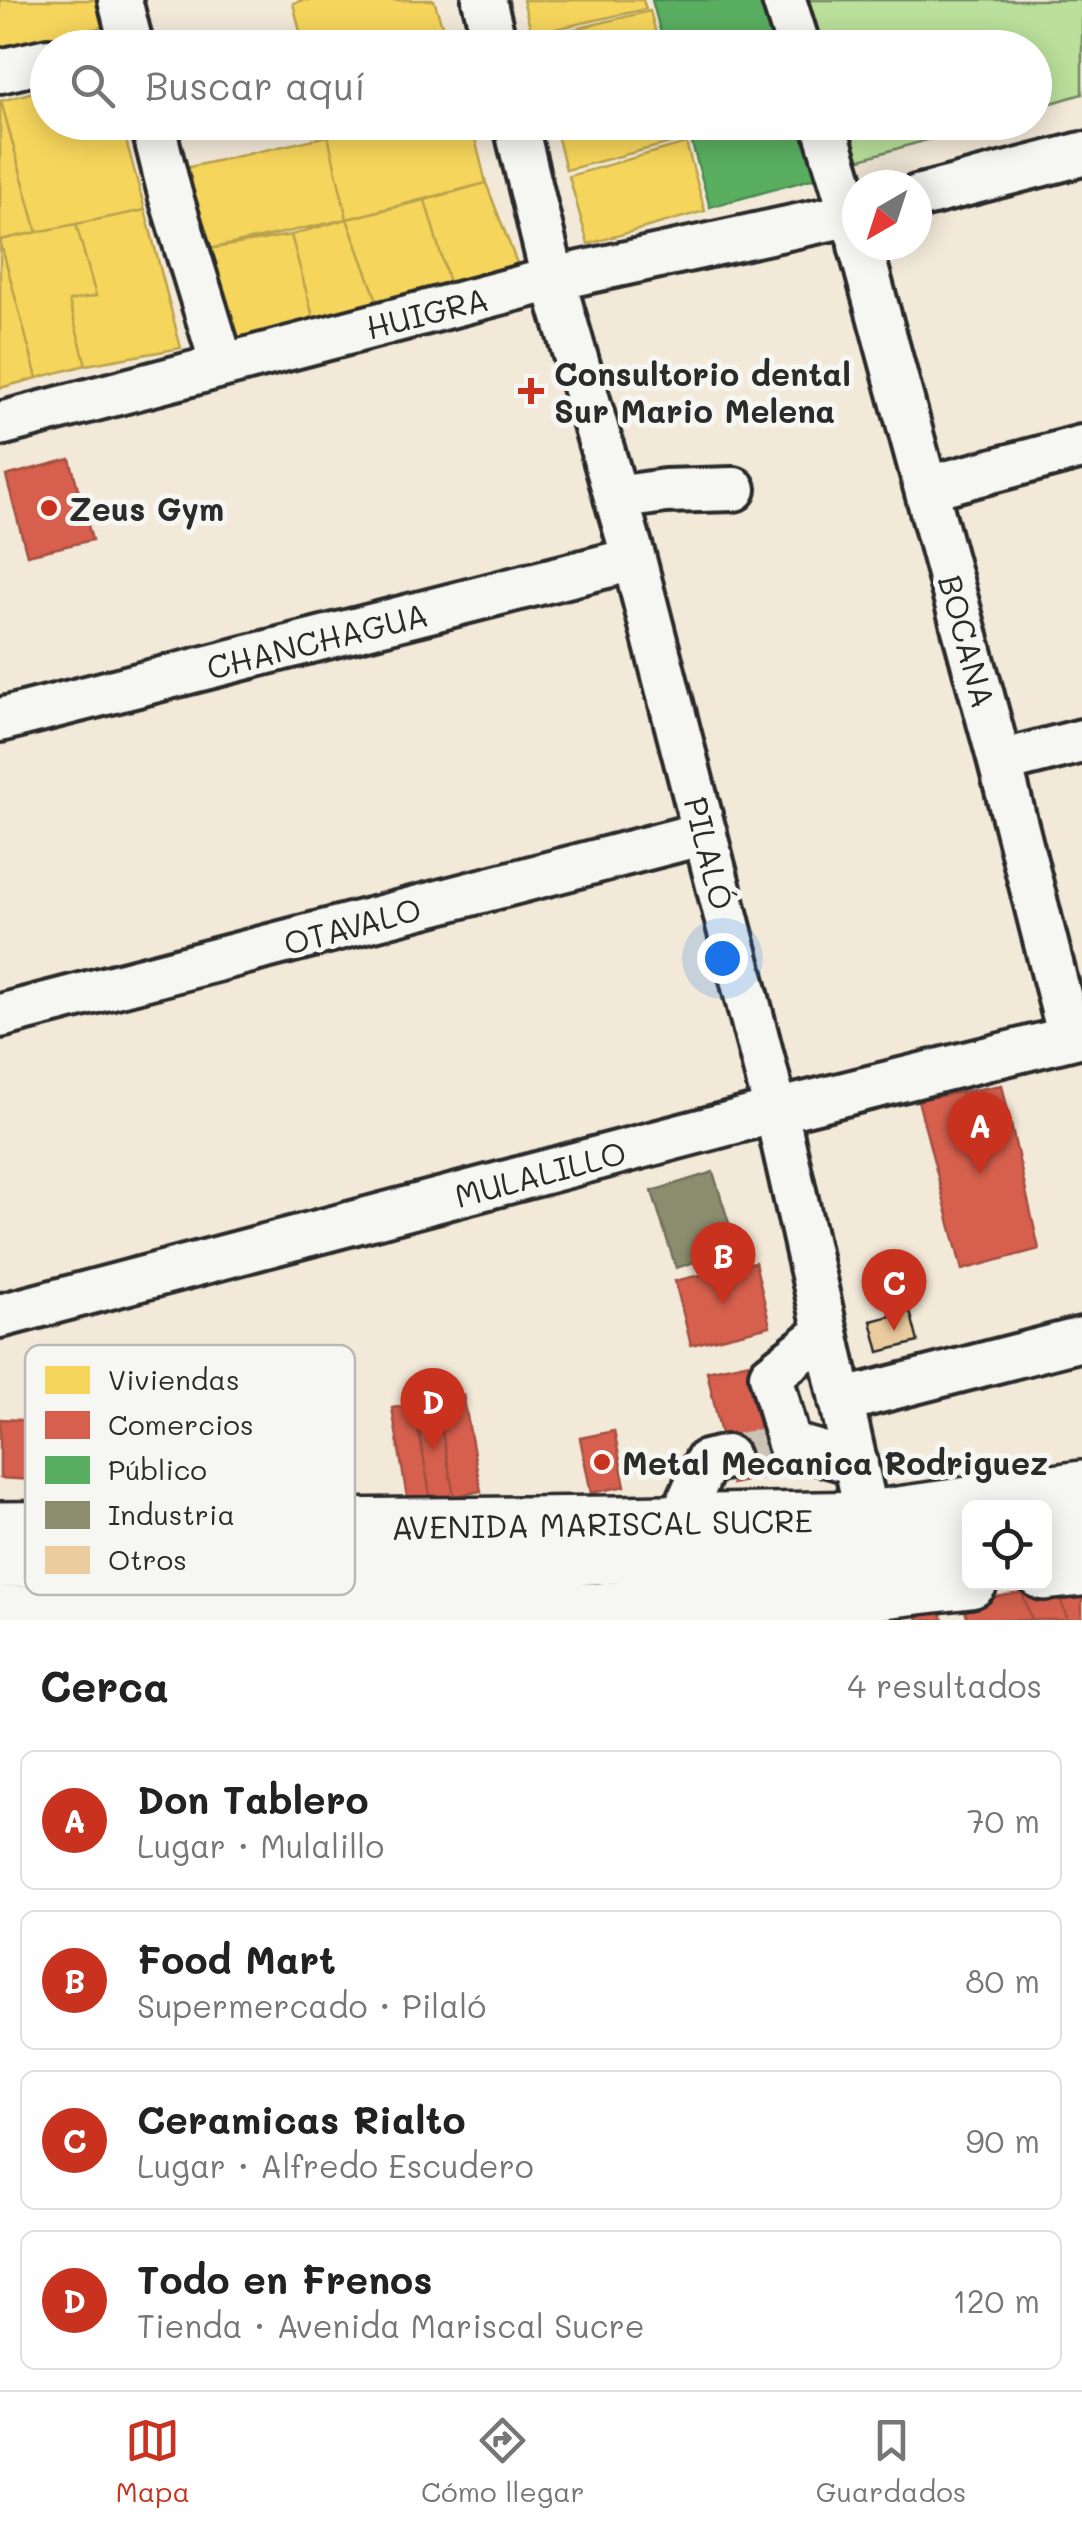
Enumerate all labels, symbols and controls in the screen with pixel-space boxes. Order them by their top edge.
search box [30,30,1052,140]
icon: search [65,58,120,113]
text: Buscar aquí [145,60,366,110]
north arrow [842,170,932,260]
street label: HUIGRA [361,277,493,347]
place label: Consultorio dental Sur Mario Melena [554,352,851,431]
marker: Consultorio dental Sur Mario Melena [518,378,544,404]
place label: Zeus Gym [69,487,224,530]
marker: Zeus Gym [38,497,60,519]
street label: BOCANA [930,570,1006,712]
street label: CHANCHAGUA [202,592,432,688]
street label: PILALÓ [676,792,744,914]
street label: OTAVALO [279,887,425,963]
your location [697,933,748,984]
pin: A [948,1092,1012,1174]
street label: MULALILLO [450,1130,630,1216]
pin: B [690,1222,756,1304]
pin: C [862,1248,926,1331]
legend [25,1345,355,1595]
text: Viviendas [108,1361,240,1397]
pin: D [400,1368,466,1450]
text: Comercios [108,1406,254,1442]
place label: Metal Mecanica Rodriguez [622,1441,1048,1483]
text: Público [108,1451,207,1487]
marker: Metal Mecanica Rodriguez [591,1451,613,1473]
text: Industria [108,1496,235,1532]
street label: AVENIDA MARISCAL SUCRE [391,1498,813,1548]
map controls [962,1500,1052,1590]
button: locate [962,1500,1052,1590]
text: Otros [108,1541,187,1577]
text: Cerca [40,1658,169,1713]
text: 4 resultados [847,1664,1042,1706]
text: Don Tablero [137,1774,369,1824]
text: A [63,1799,86,1841]
text: 70 m [967,1799,1040,1841]
text: Lugar · Mulalillo [137,1824,384,1866]
text: Food Mart [137,1934,336,1984]
text: B [64,1959,85,2001]
text: 80 m [965,1959,1040,2001]
text: Supermercado · Pilaló [137,1984,486,2026]
text: Ceramicas Rialto [137,2094,466,2144]
text: C [63,2119,86,2161]
text: 90 m [966,2119,1040,2161]
text: Lugar · Alfredo Escudero [137,2144,534,2186]
text: Todo en Frenos [137,2254,432,2304]
text: D [63,2279,86,2321]
text: 120 m [952,2279,1040,2321]
text: Tienda · Avenida Mariscal Sucre [137,2304,645,2346]
tab: Mapa [116,2413,190,2509]
tab: Cómo llegar [421,2413,585,2509]
tab: Guardados [816,2413,966,2509]

